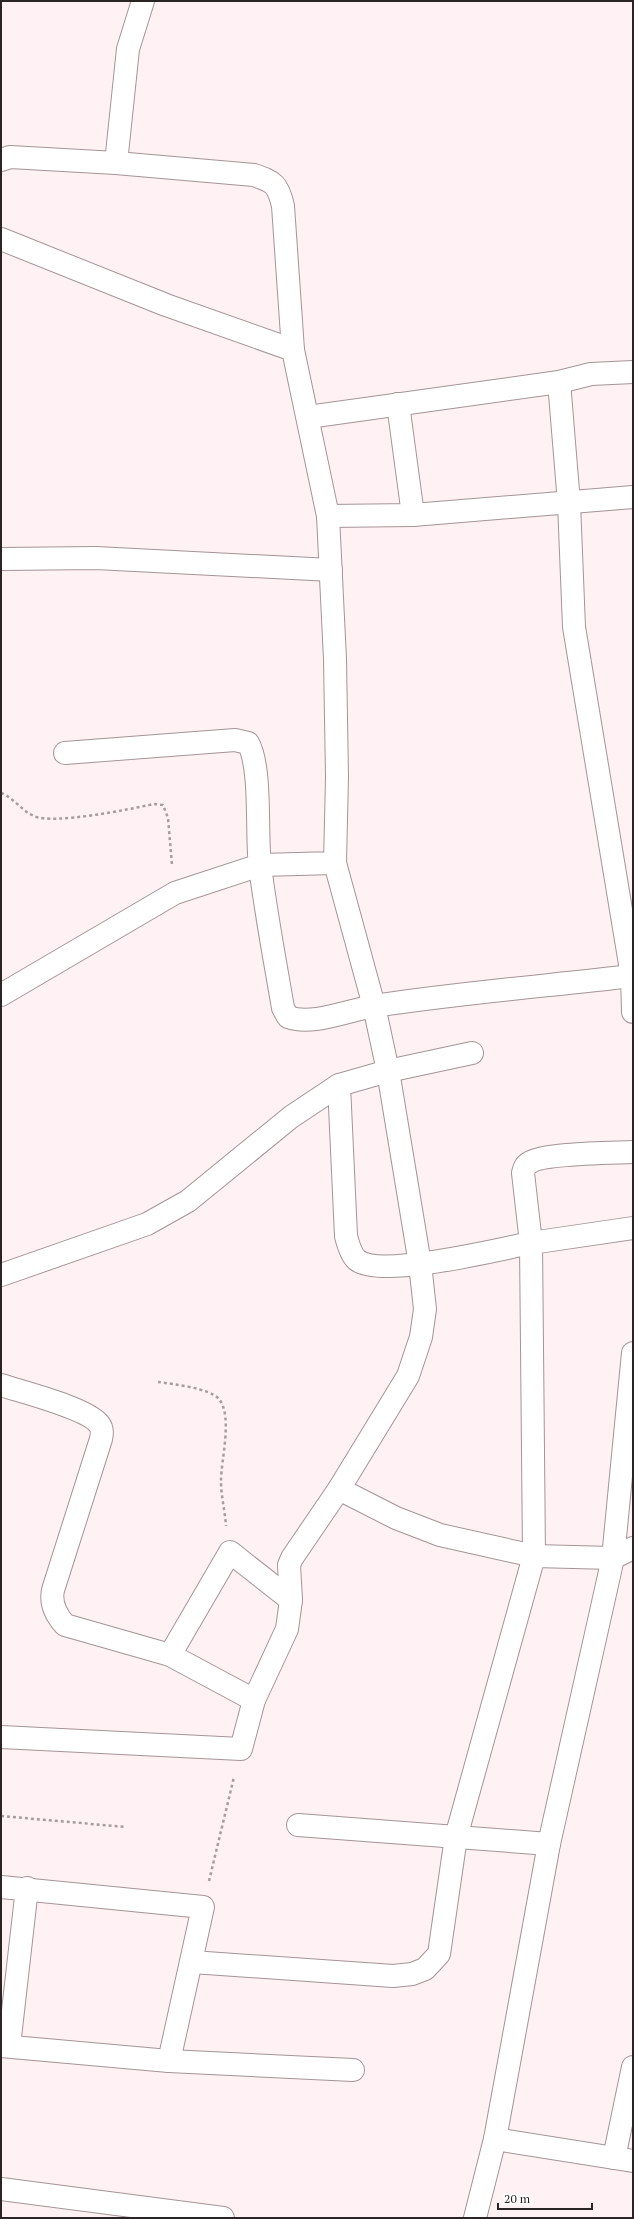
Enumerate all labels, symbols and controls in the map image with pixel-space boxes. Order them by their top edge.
scale bar [498,2185,592,2211]
text: 20 m [504,2191,531,2206]

